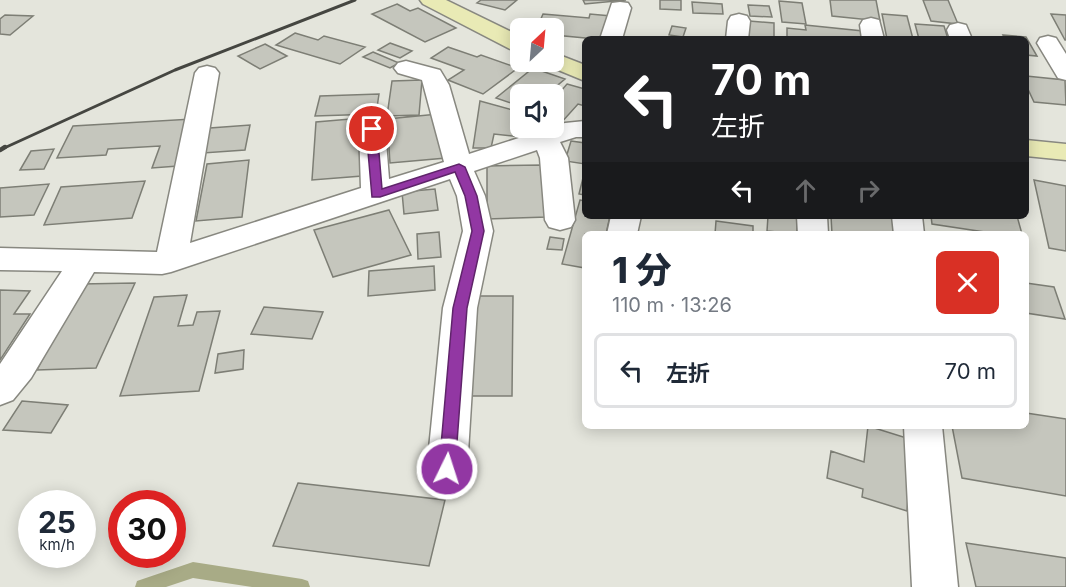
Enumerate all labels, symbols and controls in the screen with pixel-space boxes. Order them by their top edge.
north arrow [510,18,564,72]
map controls [510,18,564,138]
text: 70 m [711,54,811,105]
icon: left [612,60,690,138]
button: sound [510,84,564,138]
pin [346,103,397,154]
text: 左折 [711,110,765,143]
icon: arrive [355,112,388,145]
icon: left [726,174,759,207]
icon: ahead [789,174,822,207]
icon: right [852,174,885,207]
text: 1 分 [612,248,672,292]
button: close [936,251,999,314]
text: 110 m · 13:26 [612,293,732,317]
icon: left [615,354,648,387]
text: 70 m [945,358,996,384]
text: 左折 [666,360,710,386]
position arrow [415,437,479,501]
speed limit sign: 30 [108,490,186,568]
text: 25 [38,504,76,540]
text: km/h [39,535,75,554]

